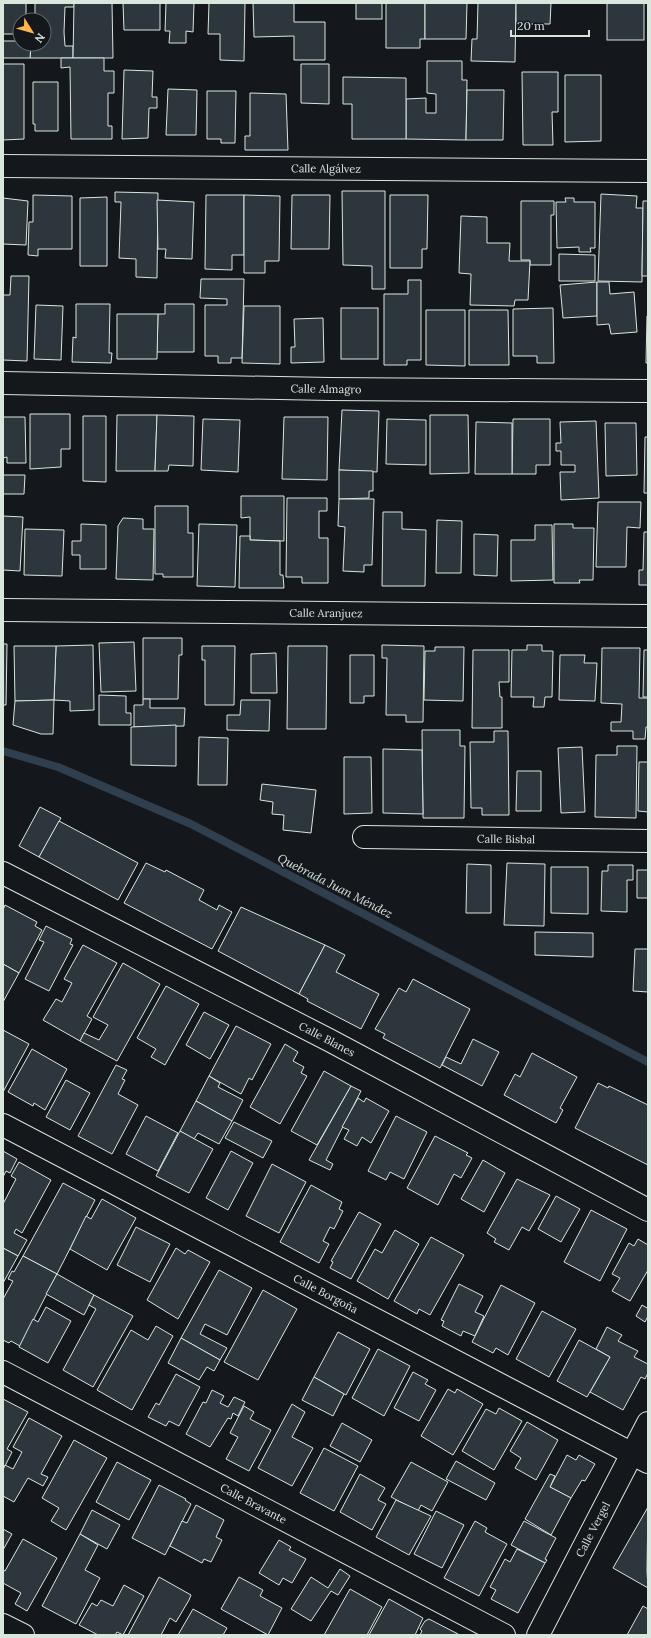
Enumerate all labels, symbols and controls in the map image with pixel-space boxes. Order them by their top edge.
north arrow [12,12,52,52]
scale bar [511,12,589,38]
text: 20 m [517,18,545,33]
text: N [32,30,48,46]
street label: Calle Algálvez [291,161,361,176]
street label: Calle Almagro [290,381,361,396]
street label: Calle Aranjuez [289,606,363,620]
street label: Calle Bisbal [477,832,535,846]
water label: Quebrada Juan Méndez [275,850,396,921]
street label: Calle Blanes [296,1019,357,1060]
street label: Calle Borgoña [291,1271,361,1316]
street label: Calle Bravante [218,1480,289,1527]
street label: Calle Vergel [573,1499,613,1560]

